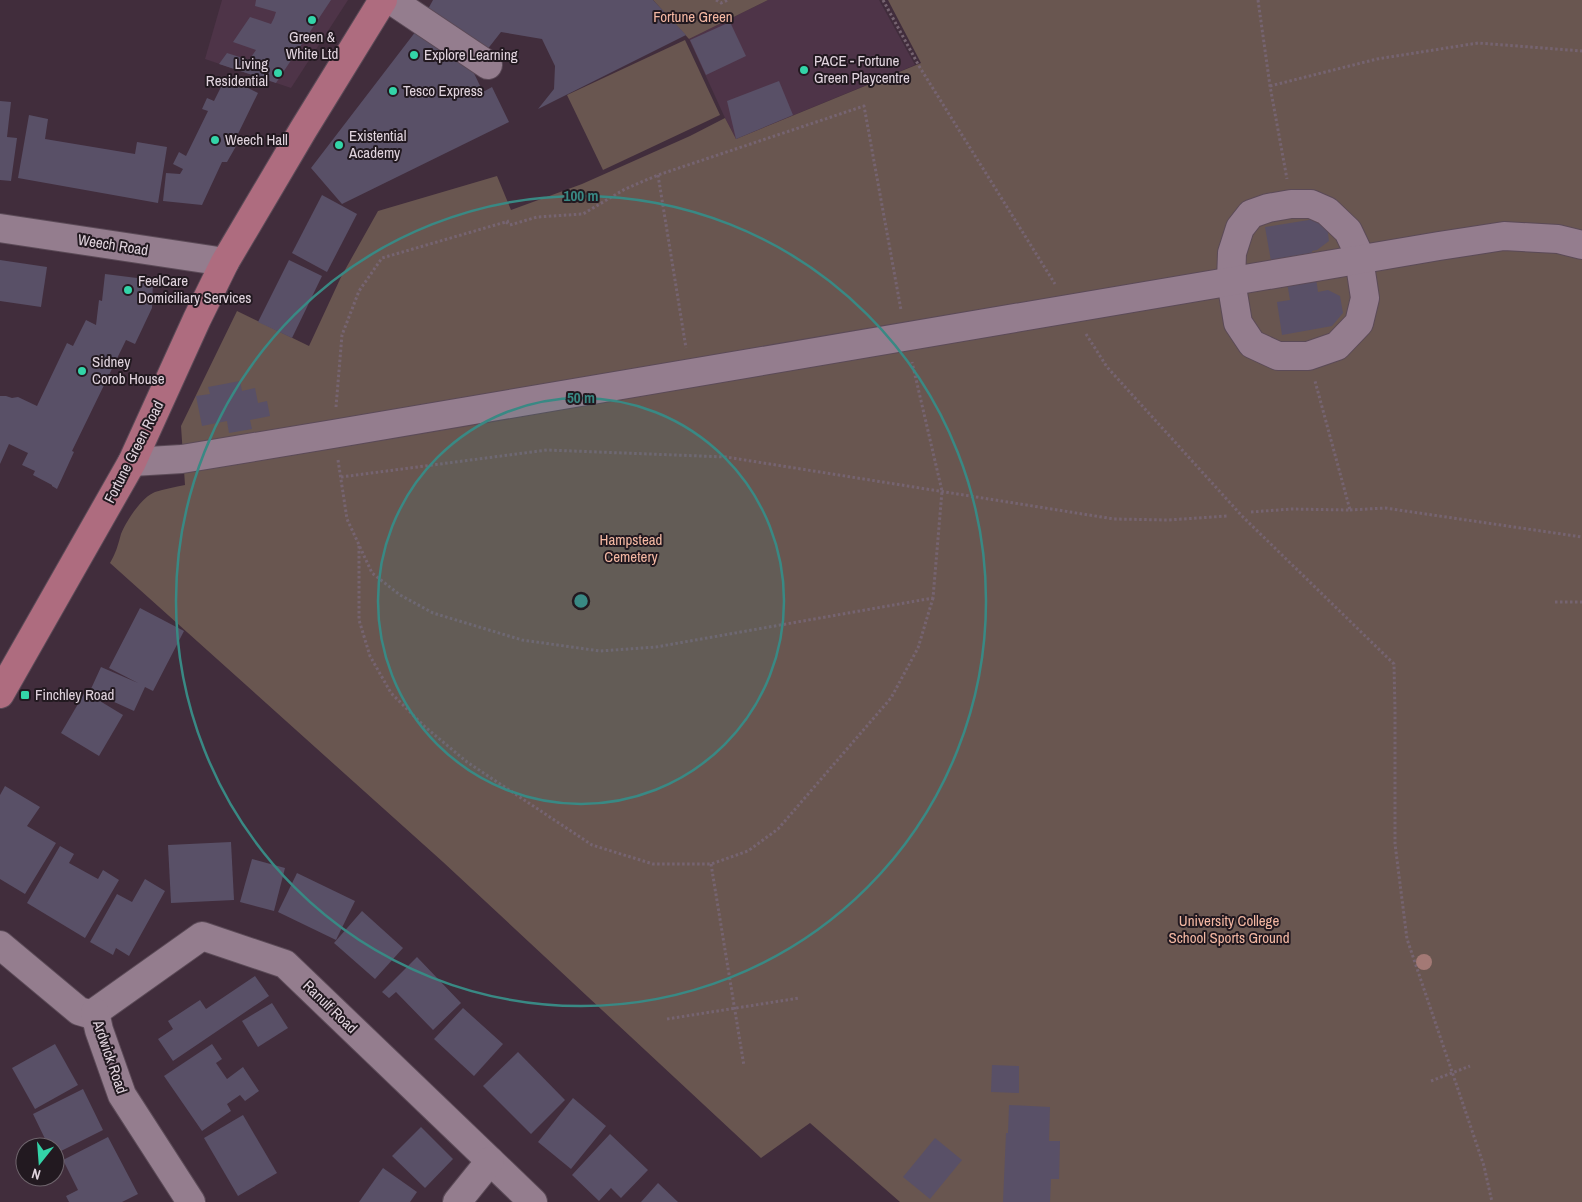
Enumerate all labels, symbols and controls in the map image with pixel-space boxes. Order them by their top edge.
park label: Fortune Green [653,6,733,27]
marker: Green & White Ltd [306,14,318,26]
place label: Green & White Ltd [286,26,338,64]
place label: Explore Learning [424,44,518,65]
marker: Explore Learning [408,49,420,61]
place label: PACE - Fortune Green Playcentre [814,50,910,88]
place label: Living Residential [206,53,268,91]
marker: PACE - Fortune Green Playcentre [798,64,810,76]
marker: Living Residential [272,67,284,79]
place label: Tesco Express [403,80,483,101]
marker: Tesco Express [387,85,399,97]
place label: Existential Academy [348,125,406,163]
place label: Weech Hall [225,129,288,150]
marker: Weech Hall [209,134,221,146]
marker: Existential Academy [333,139,345,151]
text: 100 m [564,185,598,206]
street label: Weech Road [76,229,150,260]
place label: FeelCare Domiciliary Services [138,270,251,308]
marker: FeelCare Domiciliary Services [122,284,134,296]
place label: Sidney Corob House [92,351,165,389]
marker: Sidney Corob House [76,365,88,377]
text: 50 m [567,387,595,408]
street label: Fortune Green Road [99,397,168,507]
park label: Hampstead Cemetery [600,529,662,567]
centre of rings [572,592,590,610]
place label: Finchley Road [35,684,114,705]
marker: Finchley Road [19,689,31,701]
park label: University College School Sports Ground [1168,910,1290,948]
street label: Ranulf Road [298,975,362,1038]
street label: Ardwick Road [88,1016,133,1096]
north arrow [15,1137,65,1187]
text: N [30,1165,43,1184]

